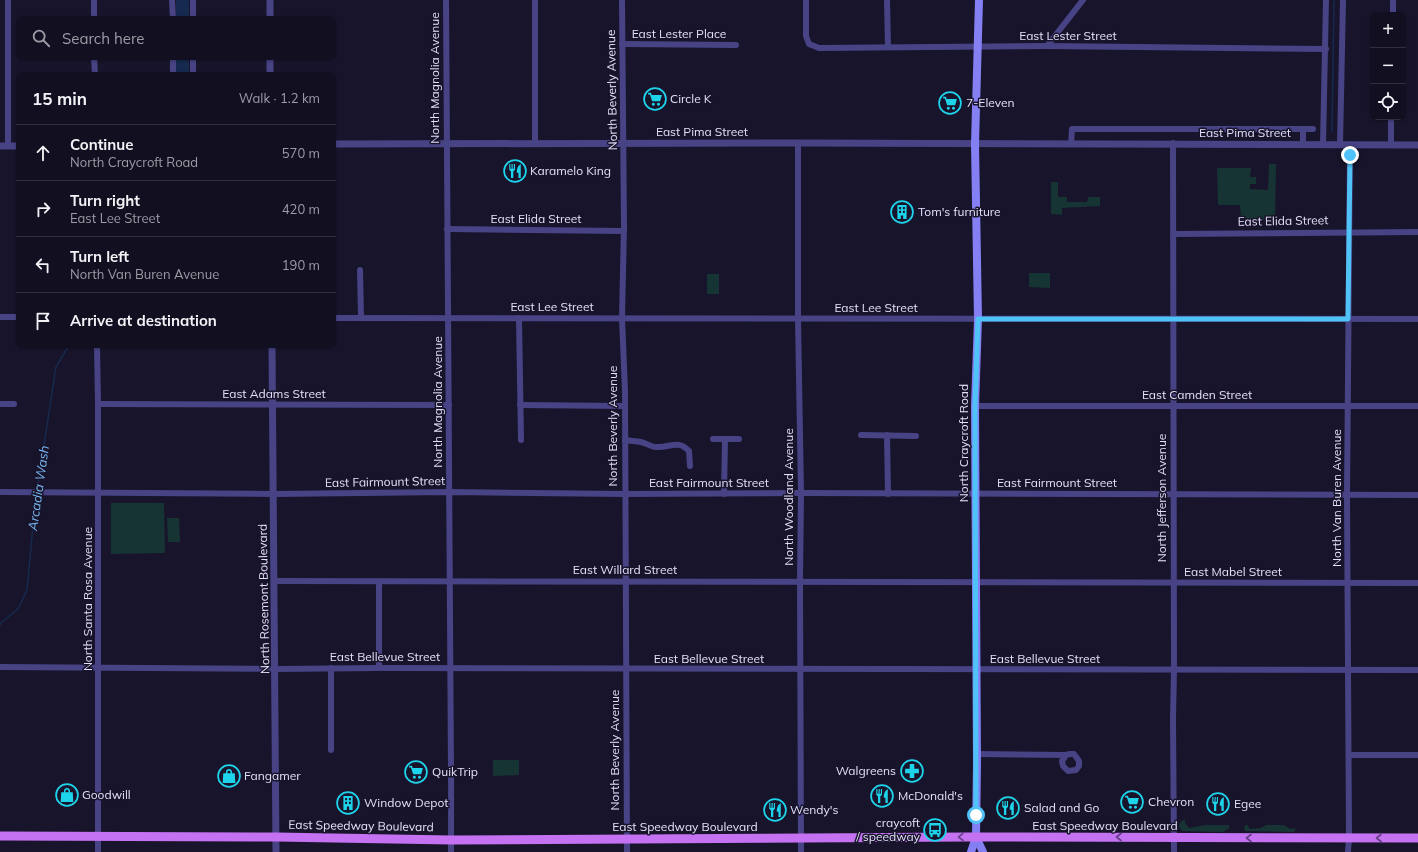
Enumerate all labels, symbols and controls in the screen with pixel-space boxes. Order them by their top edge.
street label: North Magnolia Avenue [427,12,442,144]
map controls [1370,12,1406,120]
button: + [1370,12,1406,48]
search box [16,16,336,60]
street label: East Lester Place [632,26,726,41]
icon: search [30,27,52,49]
street label: East Lester Street [1019,28,1117,43]
text: Search here [62,29,144,48]
street label: North Beverly Avenue [603,29,620,151]
button: − [1370,48,1406,84]
button: locate [1370,84,1406,120]
supermarket icon: Circle K [642,86,668,112]
text: 15 min [32,88,87,109]
text: Walk · 1.2 km [239,90,320,106]
supermarket icon: 7-Eleven [937,90,963,116]
place label: Circle K [670,91,712,106]
place label: 7-Eleven [966,95,1015,110]
street label: East Pima Street [656,124,748,139]
street label: East Pima Street [1199,125,1291,140]
text: Continue [70,135,133,154]
icon: ahead [32,142,54,164]
text: 570 m [282,145,320,161]
route end [1341,146,1359,164]
text: North Craycroft Road [70,154,198,170]
restaurant icon: Karamelo King [502,158,528,184]
place label: Karamelo King [530,163,611,178]
text: Turn right [70,191,140,210]
icon: right [32,198,54,220]
building icon: Tom's furniture [889,199,915,225]
text: 420 m [282,201,320,217]
place label: Tom's furniture [918,204,1001,219]
text: East Lee Street [70,210,160,226]
street label: East Elida Street [491,211,581,226]
street label: East Elida Street [1237,212,1329,229]
text: Turn left [70,247,129,266]
icon: left [32,254,54,276]
text: 190 m [282,257,320,273]
text: North Van Buren Avenue [70,266,219,282]
street label: East Lee Street [510,299,594,314]
street label: East Lee Street [834,300,918,315]
icon: arrive [32,310,54,332]
text: Arrive at destination [70,311,217,330]
street label: North Magnolia Avenue [430,336,445,468]
street label: North Beverly Avenue [605,366,620,486]
street label: North Craycroft Road [956,384,971,502]
street label: East Adams Street [222,386,326,401]
street label: East Camden Street [1142,387,1252,402]
street label: North Woodland Avenue [781,428,796,566]
street label: North Van Buren Avenue [1329,429,1344,567]
street label: North Jefferson Avenue [1154,434,1169,562]
water label: Arcadia Wash [24,444,52,533]
street label: East Fairmount Street [325,473,445,490]
street label: East Fairmount Street [649,475,769,490]
street label: East Fairmount Street [997,475,1117,490]
street label: North Rosemont Boulevard [255,524,272,674]
street label: North Santa Rosa Avenue [80,527,95,671]
street label: East Willard Street [573,562,677,577]
street label: East Mabel Street [1184,564,1282,579]
street label: East Bellevue Street [330,649,440,664]
street label: East Bellevue Street [654,651,764,666]
street label: East Bellevue Street [990,651,1100,666]
street label: North Beverly Avenue [607,690,622,810]
pharmacy icon: Walgreens [899,758,925,784]
supermarket icon: QuikTrip [403,759,429,785]
shop icon: Fangamer [216,763,242,789]
place label: Walgreens [836,763,896,778]
place label: QuikTrip [432,764,478,779]
place label: Fangamer [244,768,301,783]
shop icon: Goodwill [54,782,80,808]
restaurant icon: McDonald's [869,783,895,809]
place label: Goodwill [82,787,131,802]
place label: McDonald's [898,788,963,803]
supermarket icon: Chevron [1119,789,1145,815]
building icon: Window Depot [335,790,361,816]
restaurant icon: Egee [1205,791,1231,817]
place label: Chevron [1148,794,1194,809]
place label: Window Depot [364,795,448,810]
restaurant icon: Salad and Go [995,795,1021,821]
place label: Egee [1234,796,1261,811]
restaurant icon: Wendy's [762,797,788,823]
place label: Salad and Go [1024,800,1099,815]
place label: Wendy's [790,802,838,817]
route start [967,806,985,824]
place label: craycoft / speedway [855,815,921,844]
street label: East Speedway Boulevard [288,817,434,834]
bus stop icon: craycoft / speedway [922,817,948,843]
street label: East Speedway Boulevard [1032,818,1178,833]
street label: East Speedway Boulevard [612,819,758,834]
one-way arrow [958,833,964,841]
one-way arrow [1116,833,1122,841]
one-way arrow [1246,834,1252,842]
one-way arrow [1376,834,1382,842]

